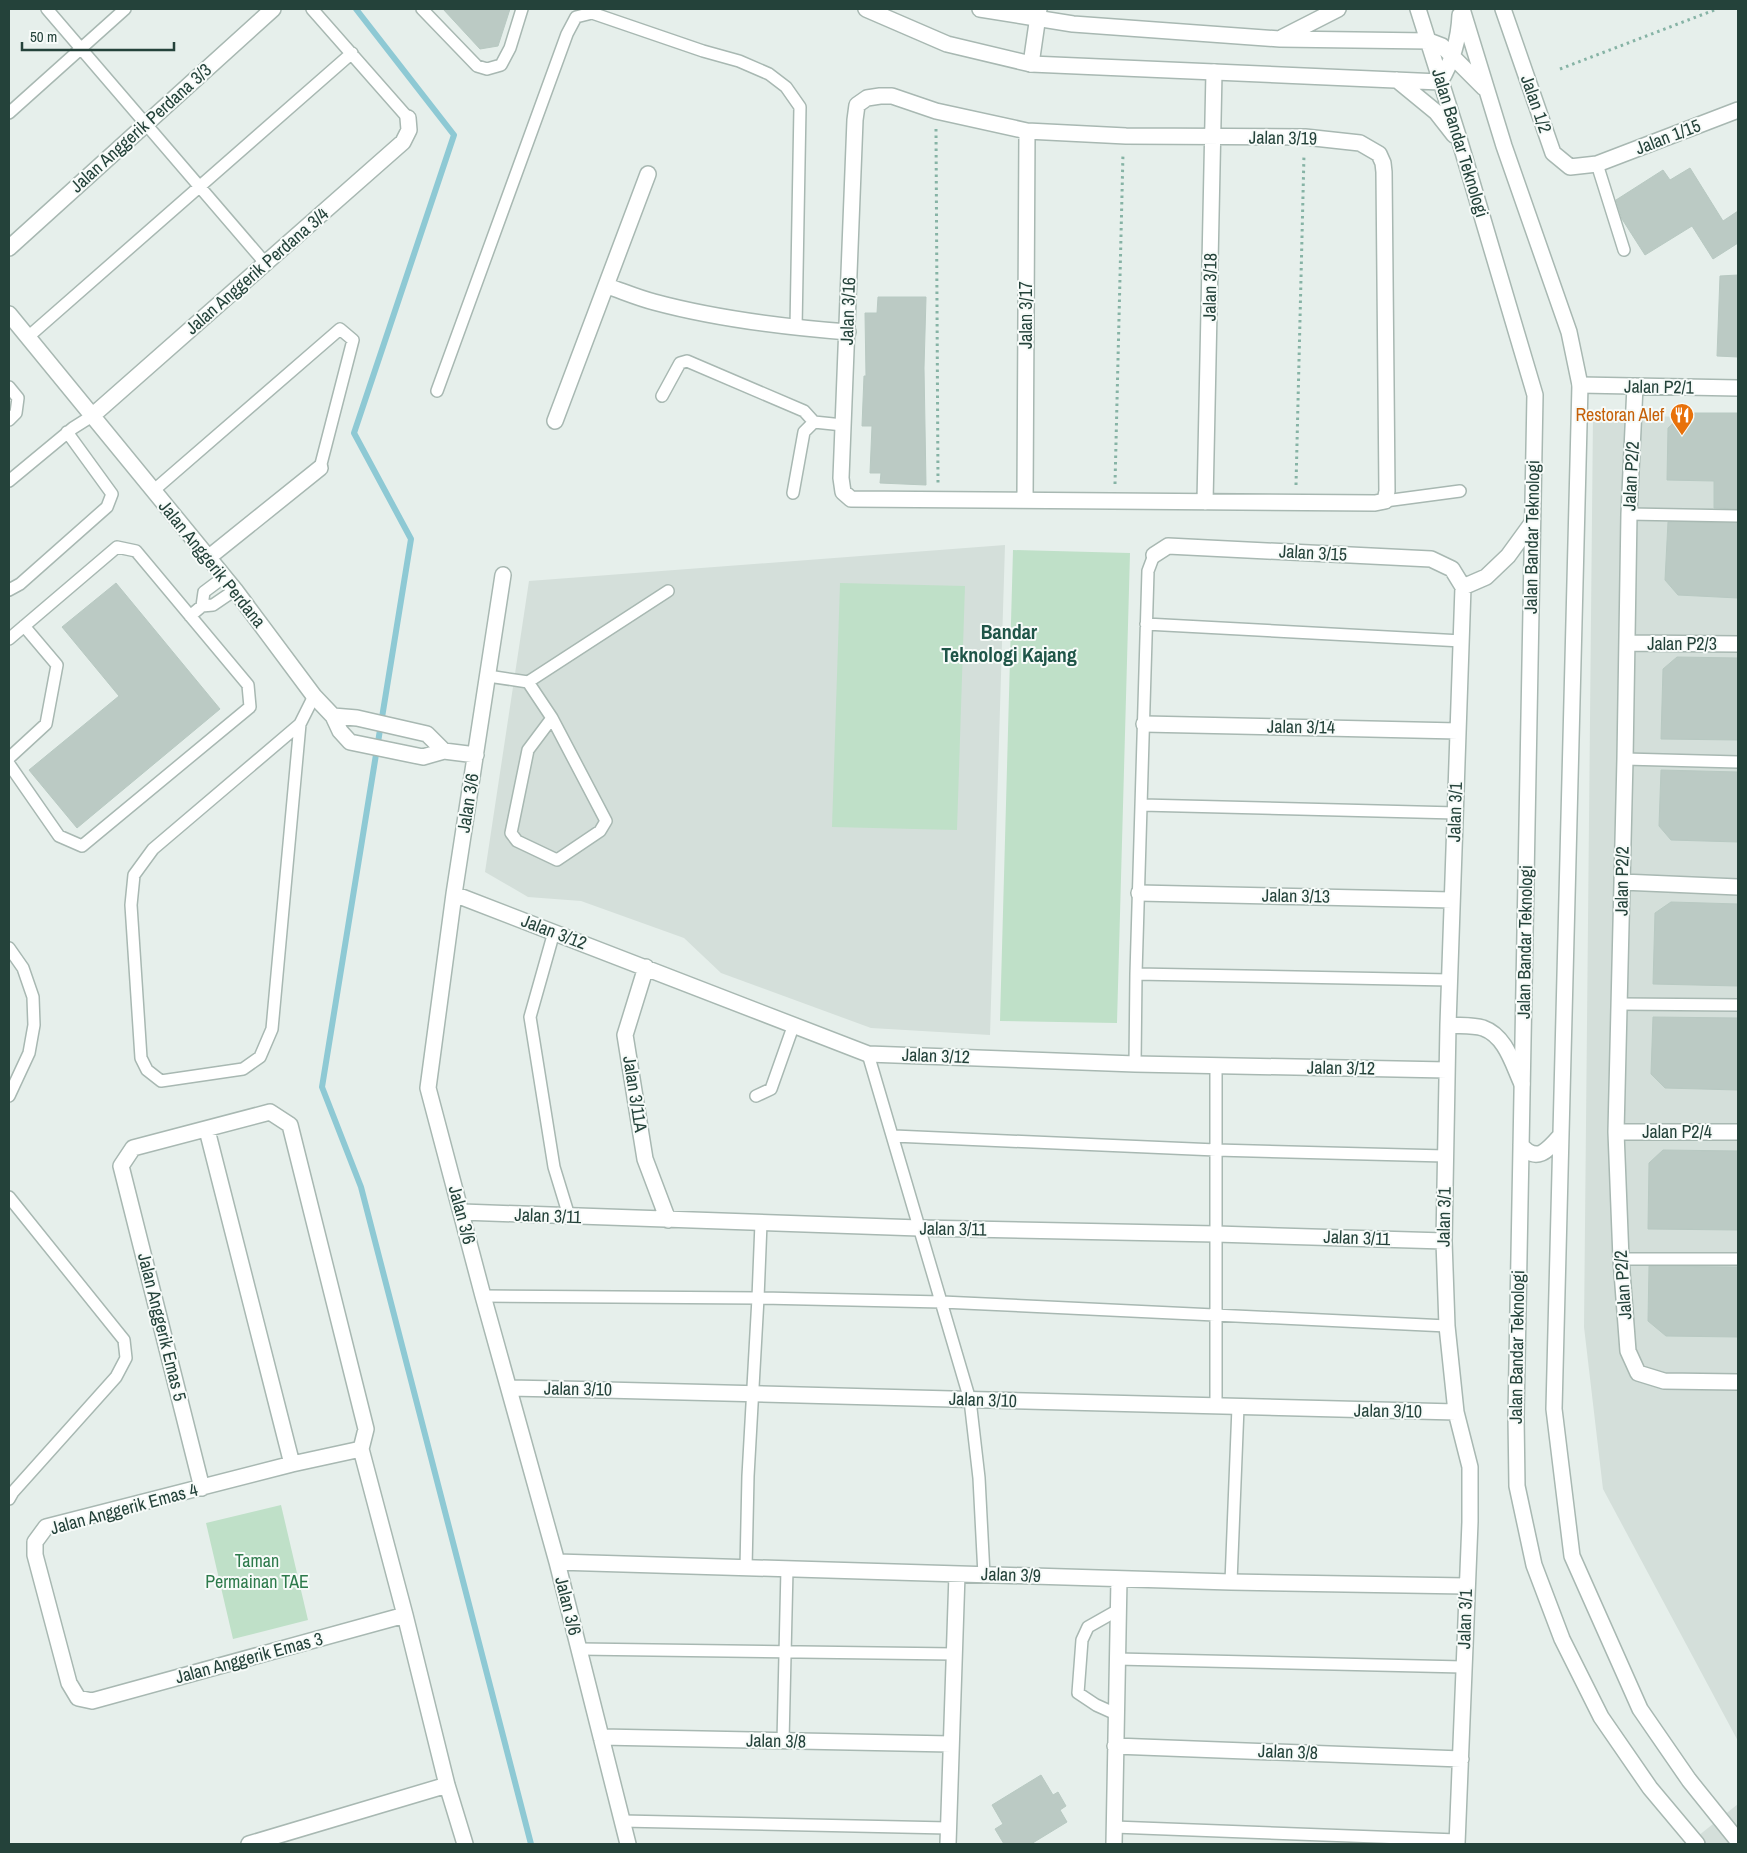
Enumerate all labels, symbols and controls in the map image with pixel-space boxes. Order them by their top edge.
scale bar [22,20,175,52]
text: 50 m [30,26,57,47]
street label: Jalan Anggerik Perdana 3/3 [65,57,217,198]
street label: Jalan Bandar Teknologi [1426,66,1495,220]
street label: Jalan 1/2 [1515,71,1558,136]
street label: Jalan 1/15 [1632,113,1704,160]
street label: Jalan 3/19 [1249,124,1317,151]
street label: Jalan Anggerik Perdana 3/4 [180,201,334,340]
street label: Jalan 3/18 [1196,253,1223,321]
street label: Jalan 3/16 [834,277,861,345]
street label: Jalan 3/17 [1013,281,1038,349]
street label: Jalan P2/1 [1624,373,1695,400]
place label: Restoran Alef [1575,402,1665,427]
restaurant icon: Restoran Alef [1669,402,1695,436]
street label: Jalan P2/2 [1616,440,1645,511]
street label: Jalan Bandar Teknologi [1518,460,1545,614]
street label: Jalan Anggerik Perdana [153,495,272,633]
street label: Jalan 3/15 [1278,538,1348,567]
district label: Bandar Teknologi Kajang [941,618,1077,668]
street label: Jalan P2/3 [1647,631,1717,656]
street label: Jalan 3/14 [1267,713,1335,740]
street label: Jalan 3/6 [450,771,485,834]
street label: Jalan 3/1 [1441,781,1468,842]
street label: Jalan P2/2 [1608,846,1635,916]
street label: Jalan Bandar Teknologi [1511,865,1538,1019]
street label: Jalan 3/13 [1262,882,1330,909]
street label: Jalan 3/12 [518,908,590,955]
street label: Jalan 3/12 [902,1042,970,1069]
street label: Jalan 3/11A [617,1054,654,1134]
street label: Jalan 3/12 [1307,1054,1375,1081]
street label: Jalan P2/4 [1642,1119,1712,1144]
street label: Jalan 3/6 [443,1183,482,1247]
street label: Jalan 3/1 [1430,1186,1457,1247]
street label: Jalan 3/11 [514,1202,583,1229]
street label: Jalan 3/11 [919,1215,988,1242]
street label: Jalan 3/11 [1323,1224,1392,1251]
street label: Jalan P2/2 [1608,1249,1637,1321]
street label: Jalan Anggerik Emas 5 [132,1250,193,1404]
street label: Jalan Bandar Teknologi [1503,1270,1530,1424]
street label: Jalan 3/10 [544,1375,612,1402]
street label: Jalan 3/10 [949,1386,1017,1413]
street label: Jalan 3/10 [1354,1397,1422,1424]
street label: Jalan Anggerik Emas 4 [47,1477,200,1540]
park label: Taman Permainan TAE [205,1548,309,1594]
street label: Jalan 3/9 [981,1561,1041,1588]
street label: Jalan 3/6 [549,1574,588,1638]
street label: Jalan 3/1 [1451,1588,1478,1649]
street label: Jalan Anggerik Emas 3 [172,1626,325,1689]
street label: Jalan 3/8 [746,1727,806,1754]
street label: Jalan 3/8 [1258,1738,1318,1765]

